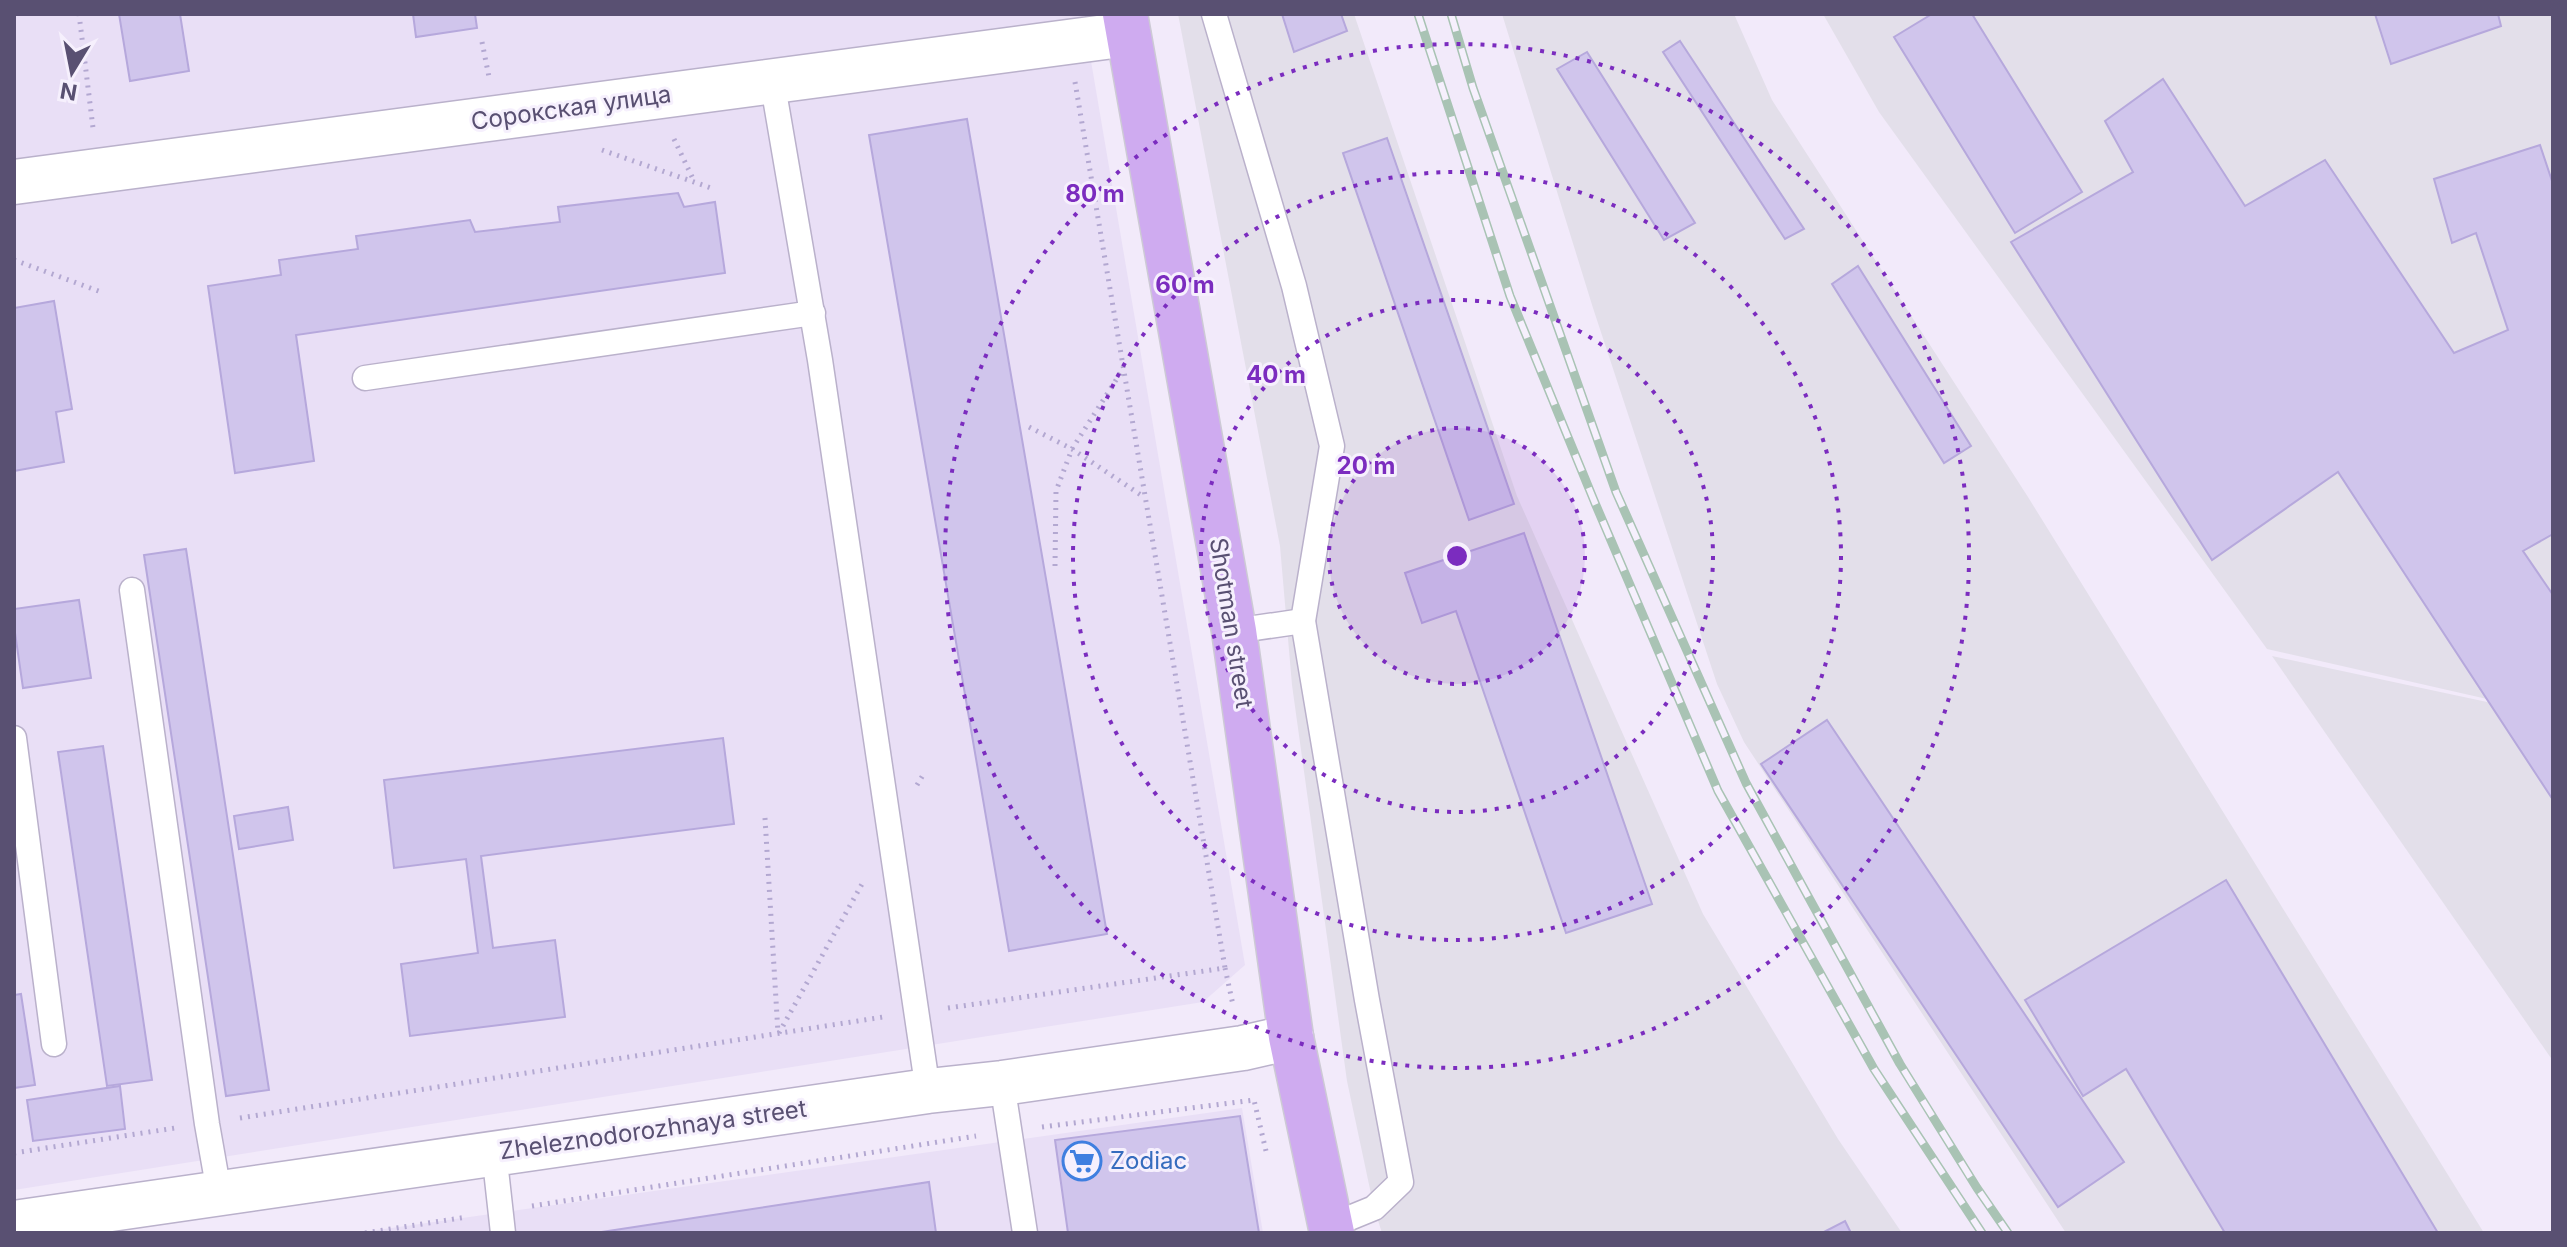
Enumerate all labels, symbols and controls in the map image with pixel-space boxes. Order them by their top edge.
north arrow [32,32,112,112]
text: N [58,77,79,106]
street label: Сорокская улица [469,79,673,136]
text: 80 m [1065,179,1125,208]
text: 60 m [1155,270,1215,299]
text: 40 m [1246,360,1306,389]
text: 20 m [1337,451,1395,480]
street label: Shotman street [1204,536,1259,710]
centre of rings [1443,542,1471,570]
street label: Zheleznodorozhnaya street [498,1094,808,1165]
supermarket icon: Zodiac [1061,1140,1103,1182]
place label: Zodiac [1110,1146,1187,1175]

